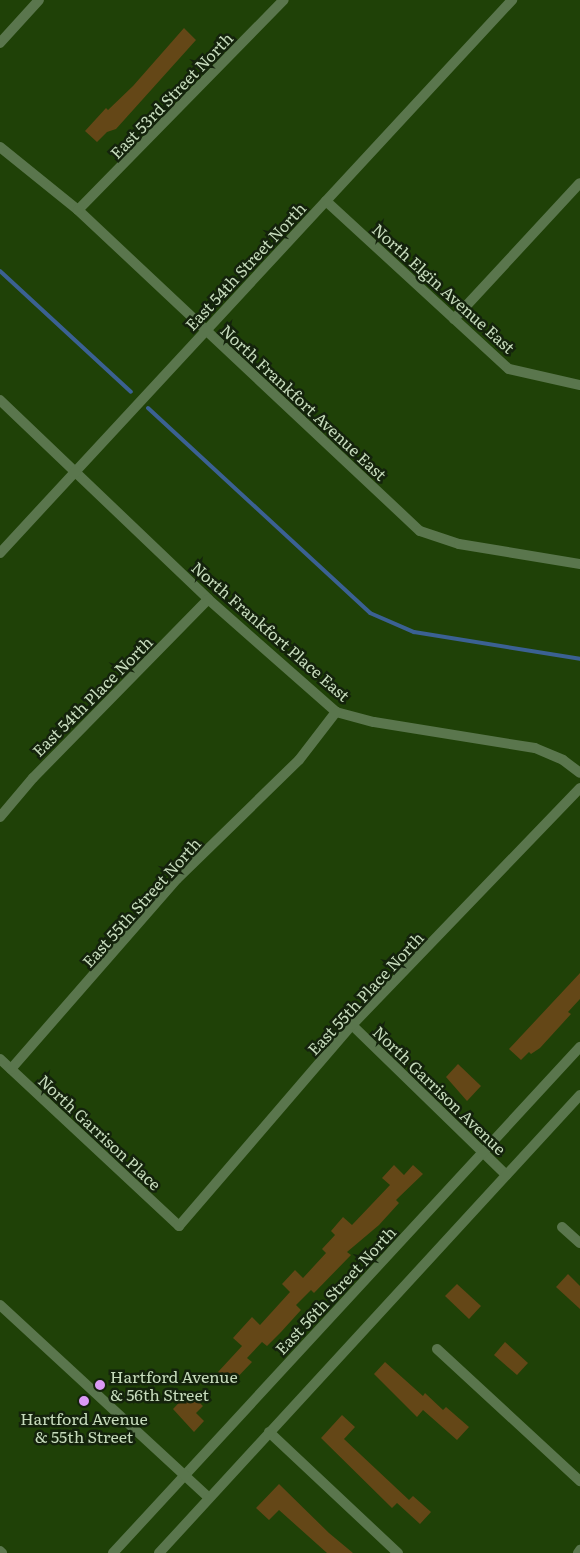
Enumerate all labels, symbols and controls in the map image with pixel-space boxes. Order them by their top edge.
street label: East 53rd Street North [106,28,236,162]
street label: East 54th Street North [181,198,309,334]
street label: North Elgin Avenue East [369,219,519,357]
street label: North Frankfort Avenue East [217,320,391,484]
street label: North Frankfort Place East [188,557,354,705]
street label: East 54th Place North [28,632,156,760]
street label: East 55th Street North [78,833,204,971]
street label: East 55th Place North [303,927,427,1059]
street label: North Garrison Avenue [370,1022,510,1158]
street label: North Garrison Place [35,1070,165,1194]
street label: East 56th Street North [271,1222,399,1358]
place label: Hartford Avenue & 56th Street [110,1366,238,1404]
marker: Hartford Avenue & 56th Street [94,1379,106,1391]
marker: Hartford Avenue & 55th Street [78,1395,90,1407]
place label: Hartford Avenue & 55th Street [20,1408,148,1446]

